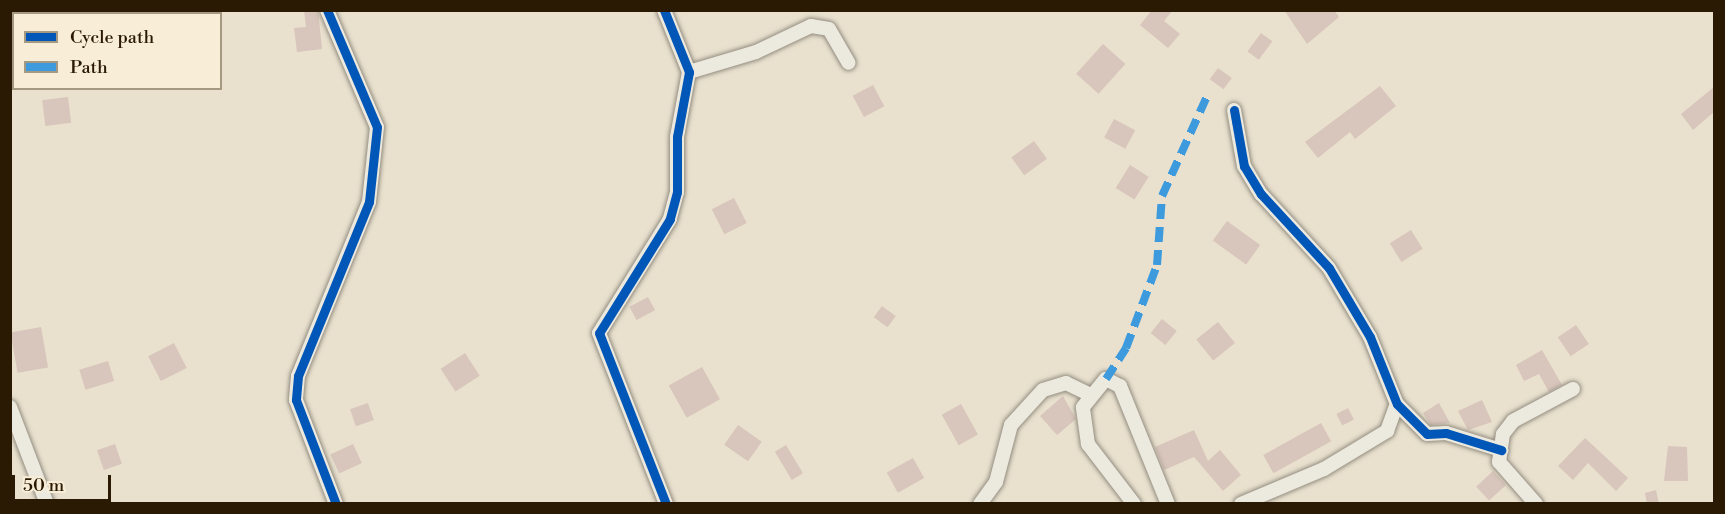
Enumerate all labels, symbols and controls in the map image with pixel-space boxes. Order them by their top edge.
legend [12,12,222,90]
text: Cycle path [70,26,154,49]
text: Path [70,56,108,79]
scale bar [15,463,114,501]
text: 50 m [23,474,64,497]

